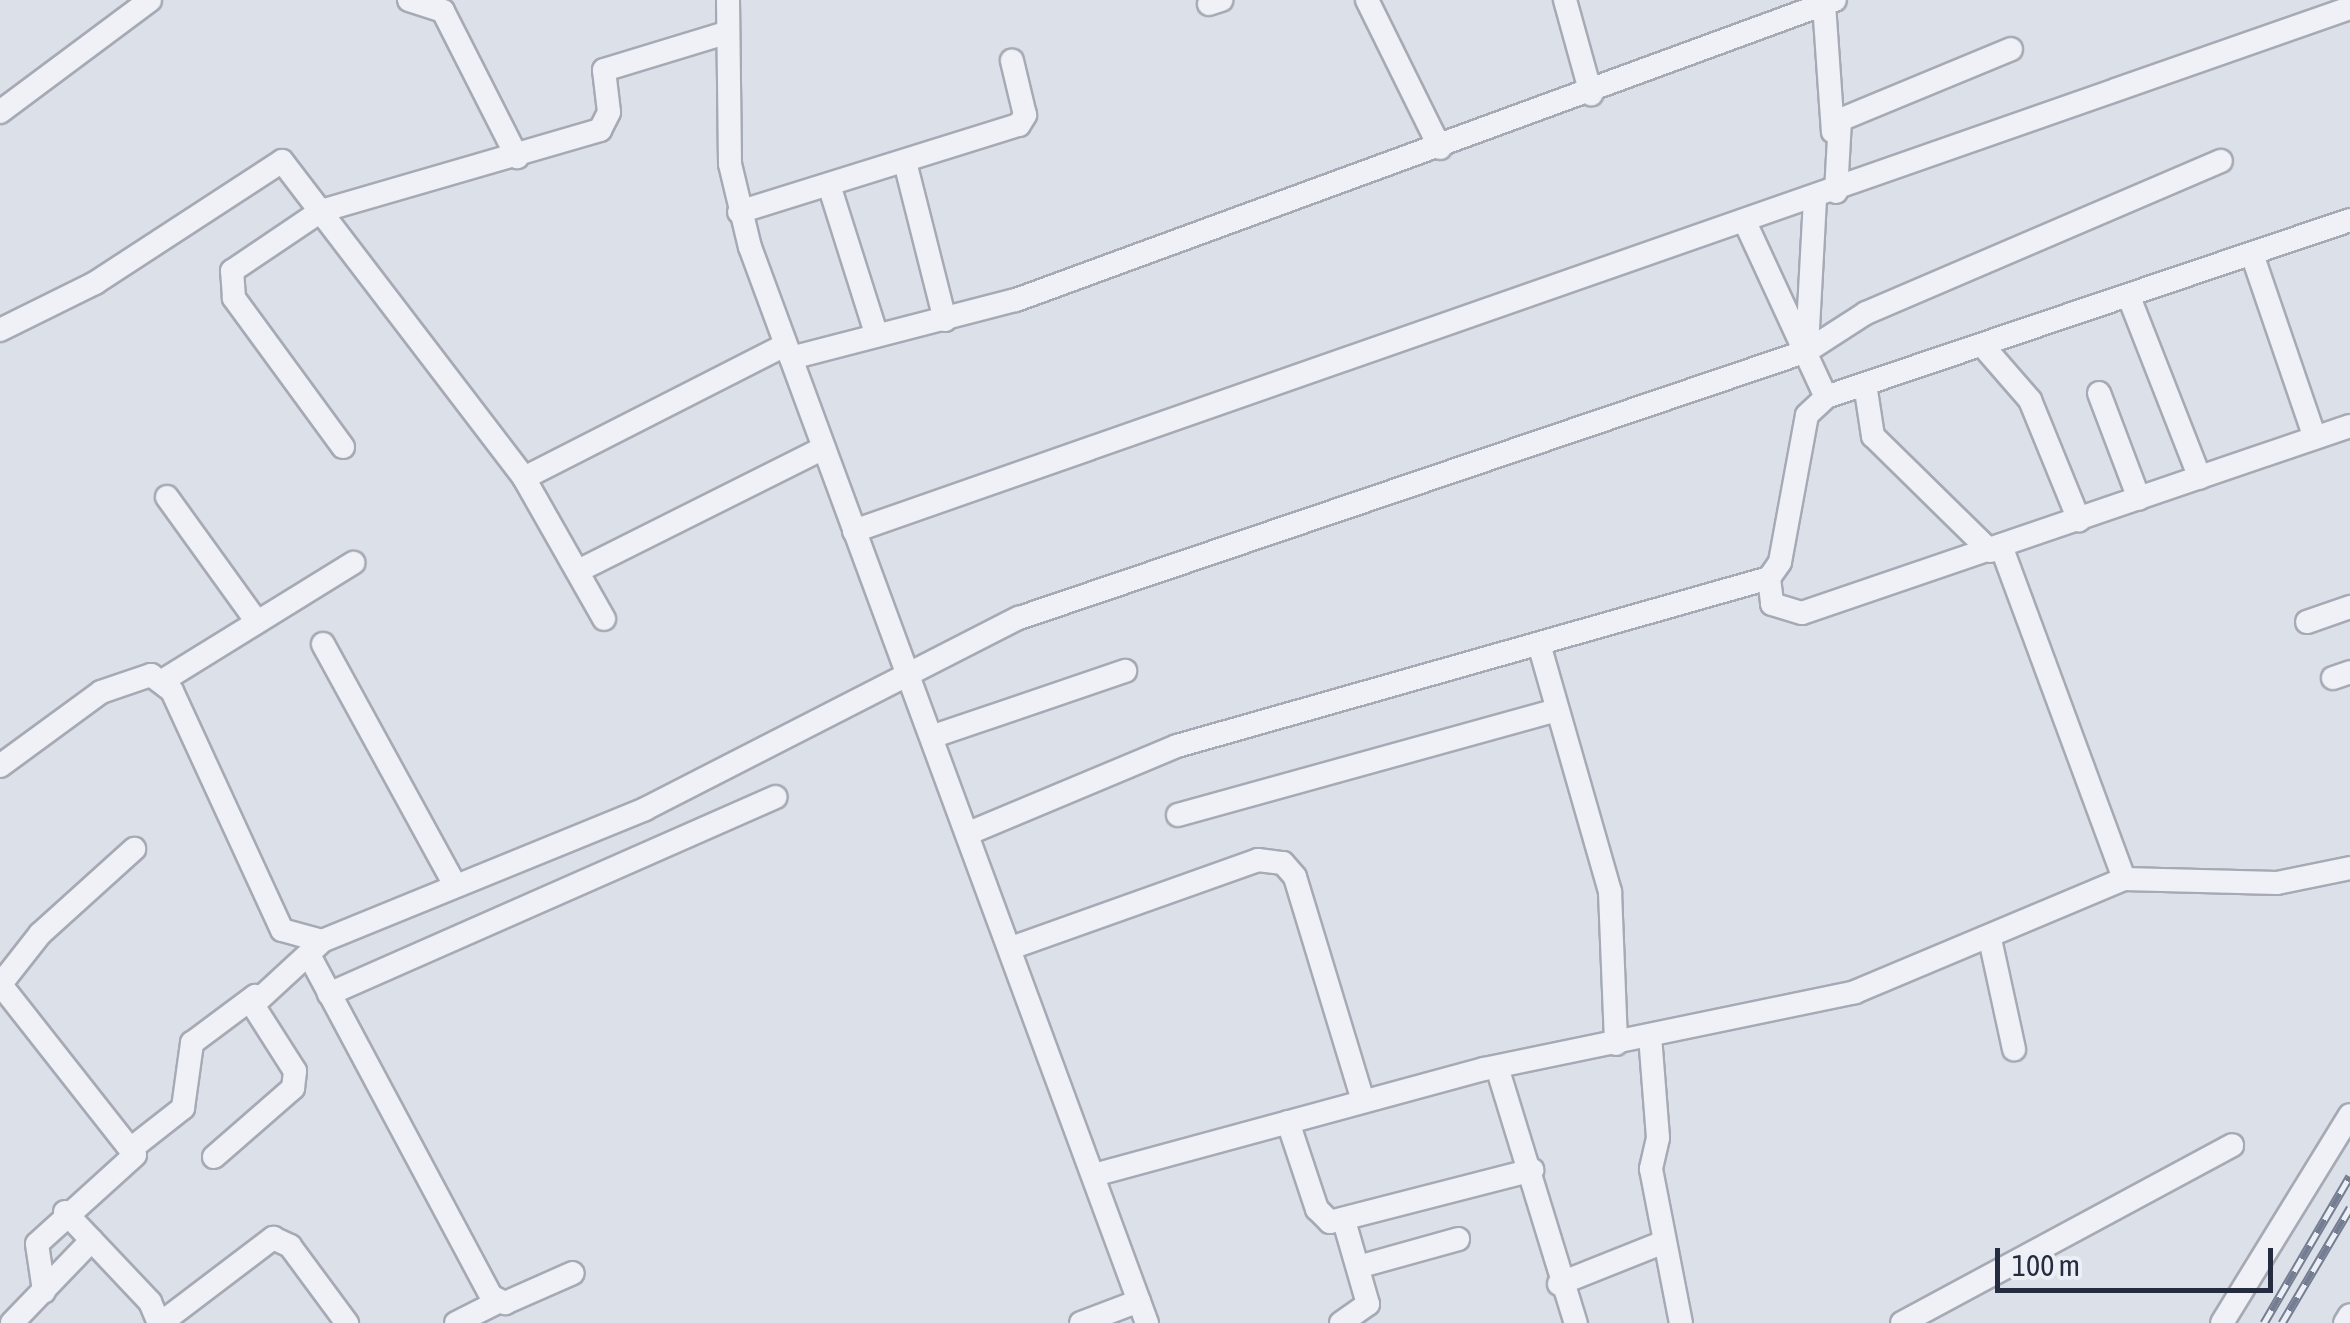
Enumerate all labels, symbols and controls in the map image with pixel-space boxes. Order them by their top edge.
scale bar [2000,1228,2278,1290]
text: 100 m [2012,1248,2080,1282]

